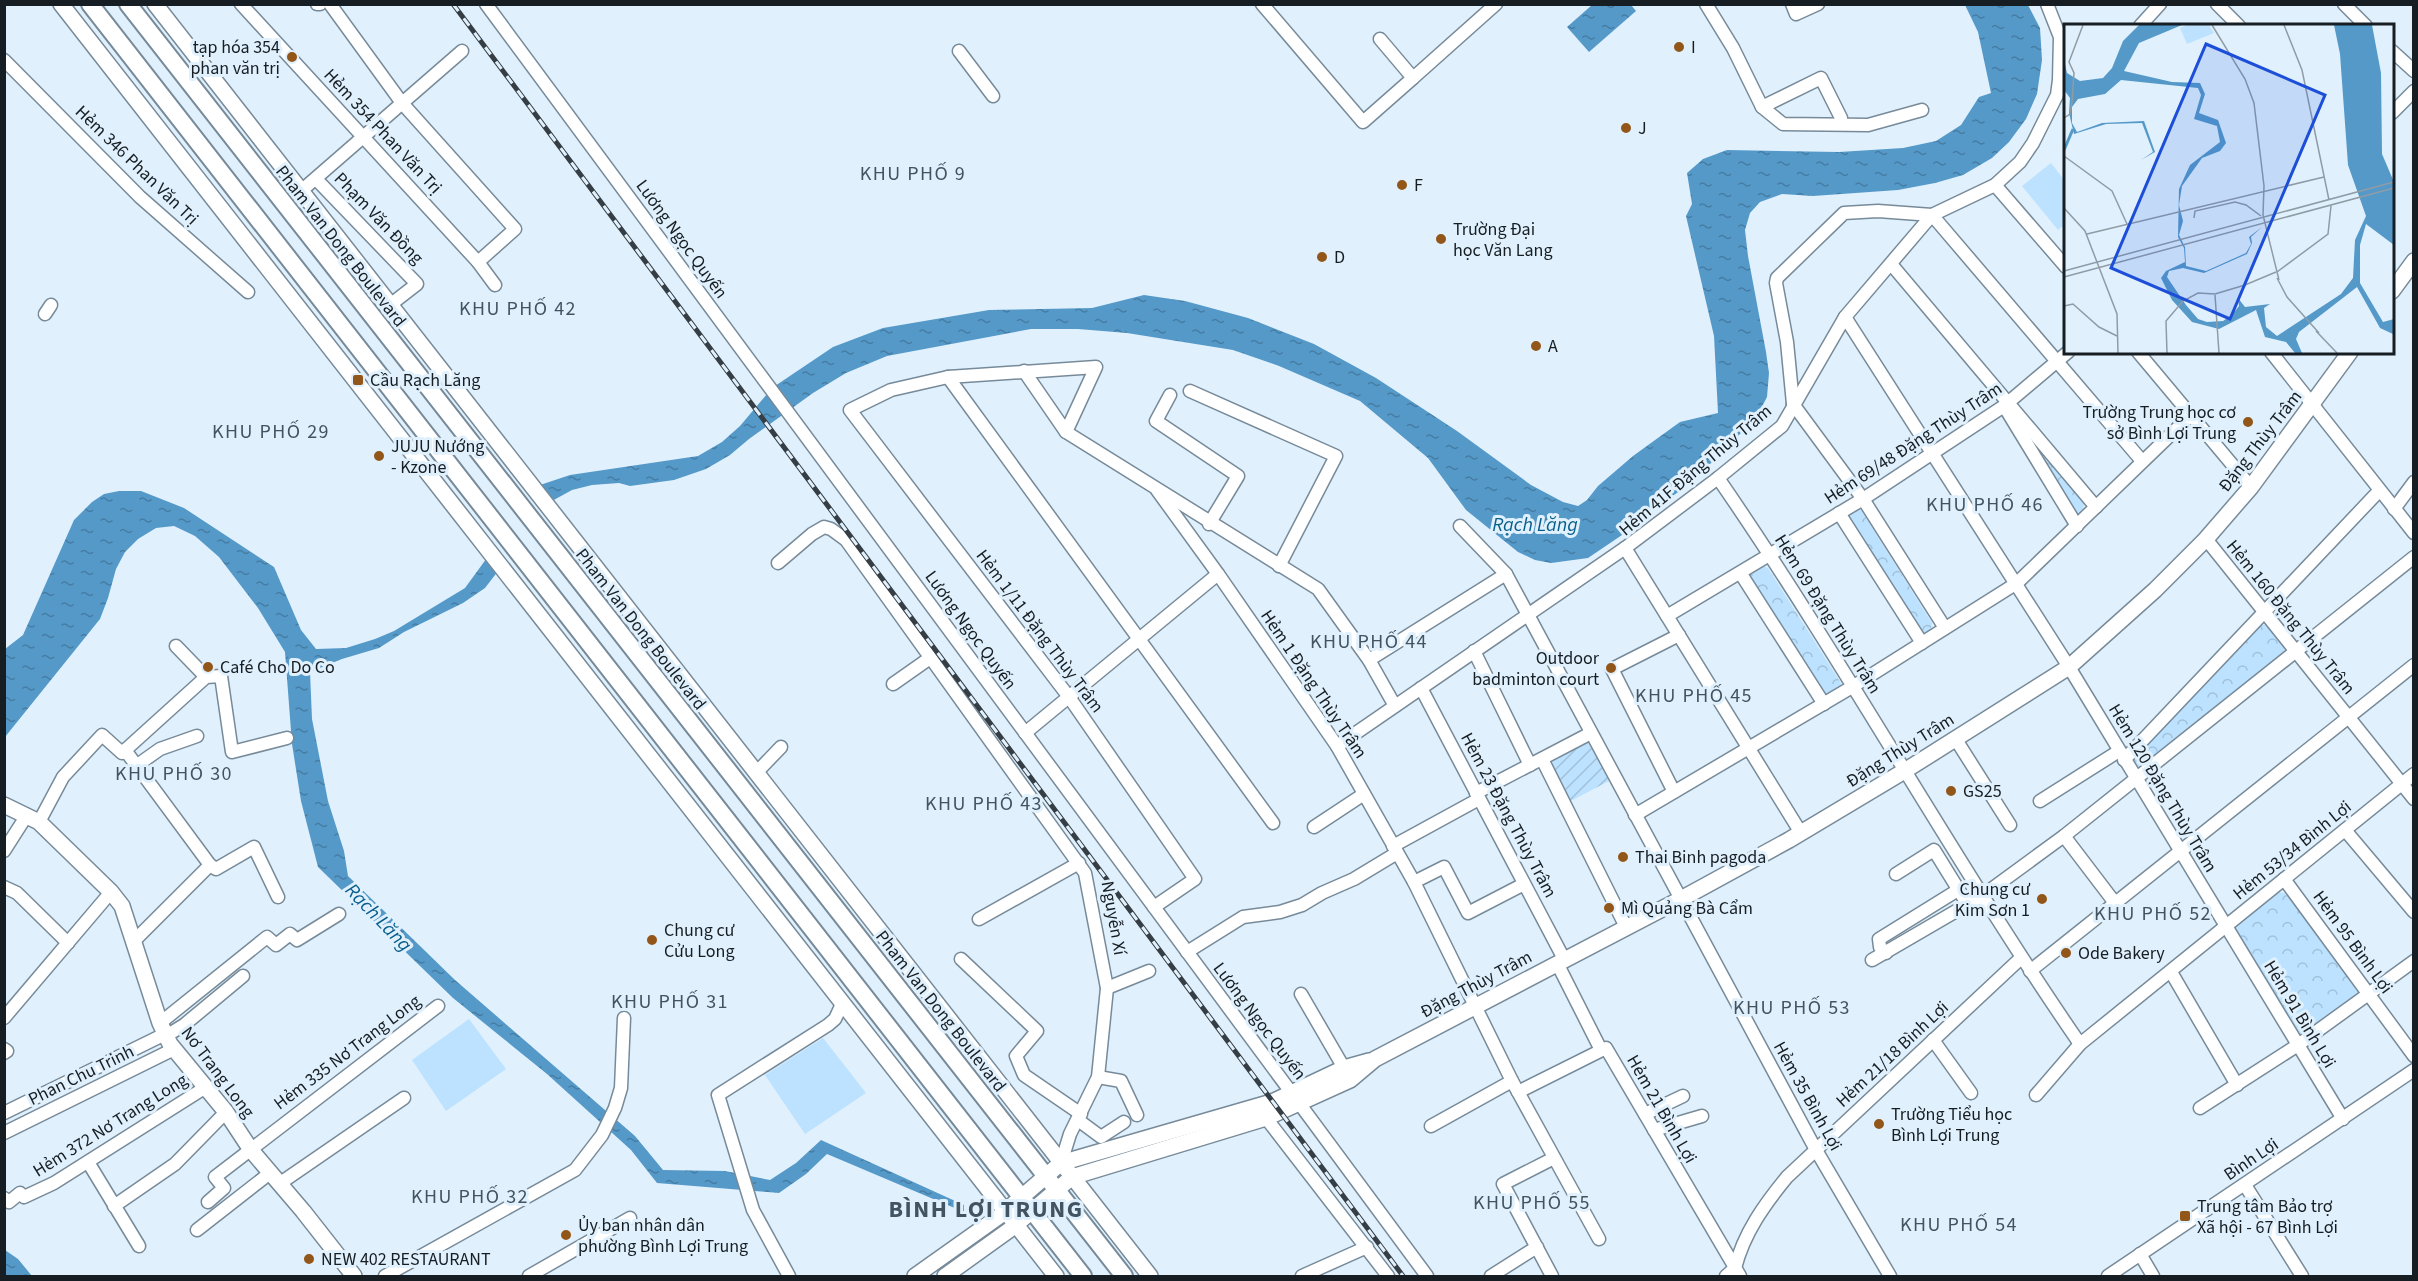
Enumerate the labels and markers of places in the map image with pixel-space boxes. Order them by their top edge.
place label: tạp hóa 354 phan văn trị [190,35,280,81]
place label: I [1691,35,1696,60]
marker: I [1672,40,1686,54]
marker: tạp hóa 354 phan văn trị [285,50,299,64]
place label: J [1638,116,1647,141]
marker: J [1619,121,1633,135]
place label: F [1414,173,1423,198]
marker: F [1395,178,1409,192]
place label: Trường Đại học Văn Lang [1453,217,1552,263]
marker: Trường Đại học Văn Lang [1434,232,1448,246]
place label: D [1334,245,1345,270]
marker: D [1315,250,1329,264]
place label: A [1548,334,1558,359]
marker: A [1529,339,1543,353]
place label: Cầu Rạch Lăng [370,368,480,393]
marker: Cầu Rạch Lăng [351,373,365,387]
place label: Trường Trung học cơ sở Bình Lợi Trung [2083,400,2236,446]
marker: Trường Trung học cơ sở Bình Lợi Trung [2241,415,2255,429]
place label: JUJU Nướng - Kzone [391,434,484,480]
marker: JUJU Nướng - Kzone [372,449,386,463]
place label: Outdoor badminton court [1472,646,1600,692]
place label: Café Cho Do Co [220,655,335,680]
marker: Café Cho Do Co [201,660,215,674]
marker: Outdoor badminton court [1604,661,1618,675]
place label: GS25 [1963,779,2002,804]
marker: GS25 [1944,784,1958,798]
place label: Thai Binh pagoda [1635,845,1766,870]
marker: Thai Binh pagoda [1616,850,1630,864]
place label: Chung cư Kim Sơn 1 [1955,877,2031,923]
marker: Chung cư Kim Sơn 1 [2035,892,2049,906]
place label: Mì Quảng Bà Cẩm [1621,896,1753,921]
marker: Mì Quảng Bà Cẩm [1602,901,1616,915]
place label: Chung cư Cửu Long [664,918,736,964]
marker: Chung cư Cửu Long [645,933,659,947]
place label: Ode Bakery [2078,941,2165,966]
marker: Ode Bakery [2059,946,2073,960]
place label: Trường Tiểu học Bình Lợi Trung [1891,1102,2012,1148]
marker: Trường Tiểu học Bình Lợi Trung [1872,1117,1886,1131]
place label: Trung tâm Bảo trợ Xã hội - 67 Bình Lợi [2197,1194,2338,1240]
marker: Trung tâm Bảo trợ Xã hội - 67 Bình Lợi [2178,1209,2192,1223]
place label: Ủy ban nhân dân phường Bình Lợi Trung [578,1213,748,1259]
marker: Ủy ban nhân dân phường Bình Lợi Trung [559,1228,573,1242]
place label: NEW 402 RESTAURANT [321,1247,491,1272]
marker: NEW 402 RESTAURANT [302,1252,316,1266]

